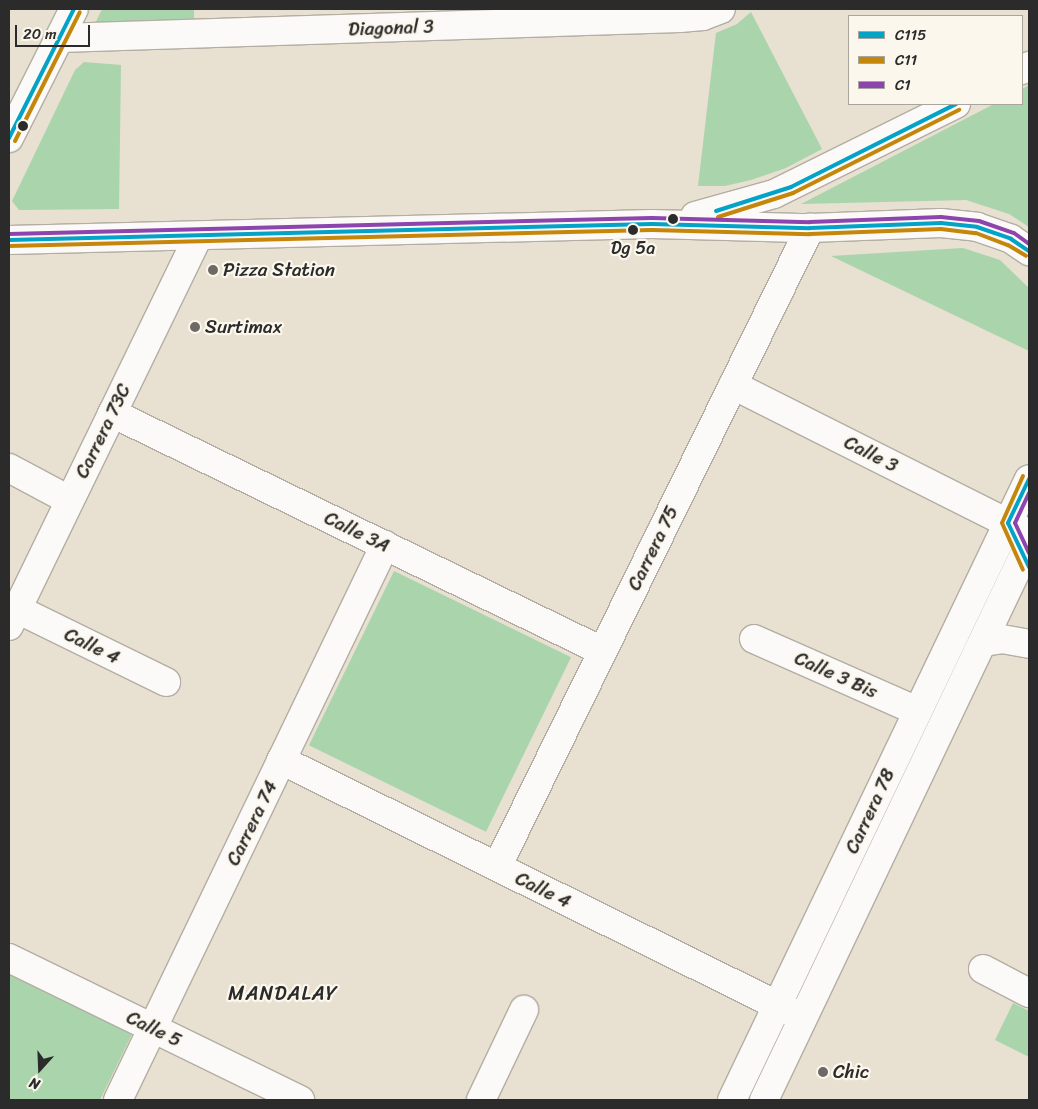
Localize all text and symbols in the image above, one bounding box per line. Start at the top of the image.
scale bar [18,15,92,47]
street label: Diagonal 3 [348,15,434,41]
legend [848,15,1023,105]
text: 20 m [23,21,57,47]
text: C115 [895,22,926,48]
text: C11 [895,47,917,73]
text: C1 [895,72,911,98]
unlabelled marker [18,121,28,131]
unlabelled marker [668,214,678,224]
marker: Dg 5a [628,225,638,235]
place label: Dg 5a [611,237,655,259]
place label: Pizza Station [223,259,335,281]
marker: Pizza Station [207,264,219,276]
place label: Surtimax [205,316,282,338]
marker: Surtimax [189,321,201,333]
street label: Carrera 73C [70,380,136,482]
street label: Calle 3 [840,431,902,477]
street label: Carrera 75 [623,502,683,594]
street label: Calle 3A [321,506,393,558]
street label: Calle 4 [61,623,123,669]
street label: Calle 3 Bis [791,647,881,703]
street label: Carrera 78 [840,765,900,857]
street label: Carrera 74 [222,777,282,869]
street label: Calle 4 [512,867,574,913]
district label: MANDALAY [227,981,339,1005]
street label: Calle 5 [123,1006,185,1052]
north arrow [15,1044,65,1094]
place label: Chic [833,1061,870,1083]
marker: Chic [817,1066,829,1078]
text: N [26,1070,44,1097]

